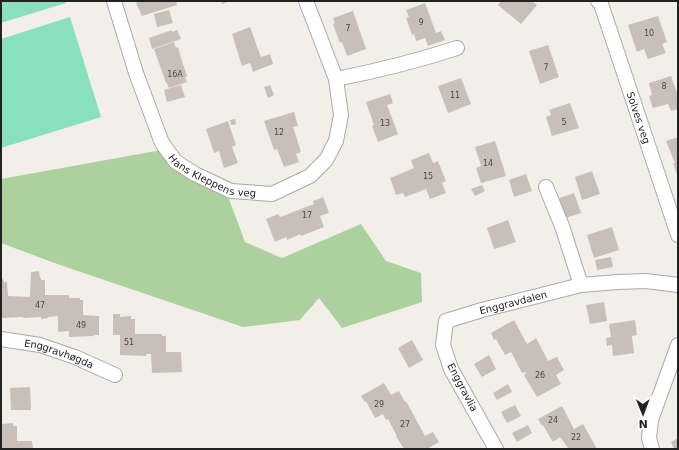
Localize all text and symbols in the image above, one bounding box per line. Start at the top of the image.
house number: 9 [418,18,424,27]
house number: 7 [345,24,351,33]
house number: 10 [644,29,654,38]
house number: 7 [543,63,549,72]
house number: 16A [167,70,183,79]
house number: 8 [661,82,667,91]
street label: Solves veg [625,90,652,145]
house number: 11 [450,91,460,100]
house number: 5 [561,118,567,127]
house number: 13 [380,119,390,128]
house number: 12 [274,128,284,137]
street label: Hans Kleppens veg [166,152,256,199]
house number: 14 [483,159,493,168]
house number: 15 [423,172,433,181]
house number: 17 [302,211,312,220]
street label: Enggravdalen [478,289,548,316]
house number: 47 [35,301,45,310]
house number: 49 [76,321,86,330]
street label: Enggravhøgda [23,338,95,371]
house number: 51 [124,338,134,347]
street label: Enggravlia [445,361,480,413]
house number: 26 [535,371,545,380]
north arrow [623,394,663,434]
house number: 29 [374,400,384,409]
house number: 24 [548,416,558,425]
text: N [638,417,648,430]
house number: 27 [400,420,410,429]
house number: 22 [571,433,581,442]

